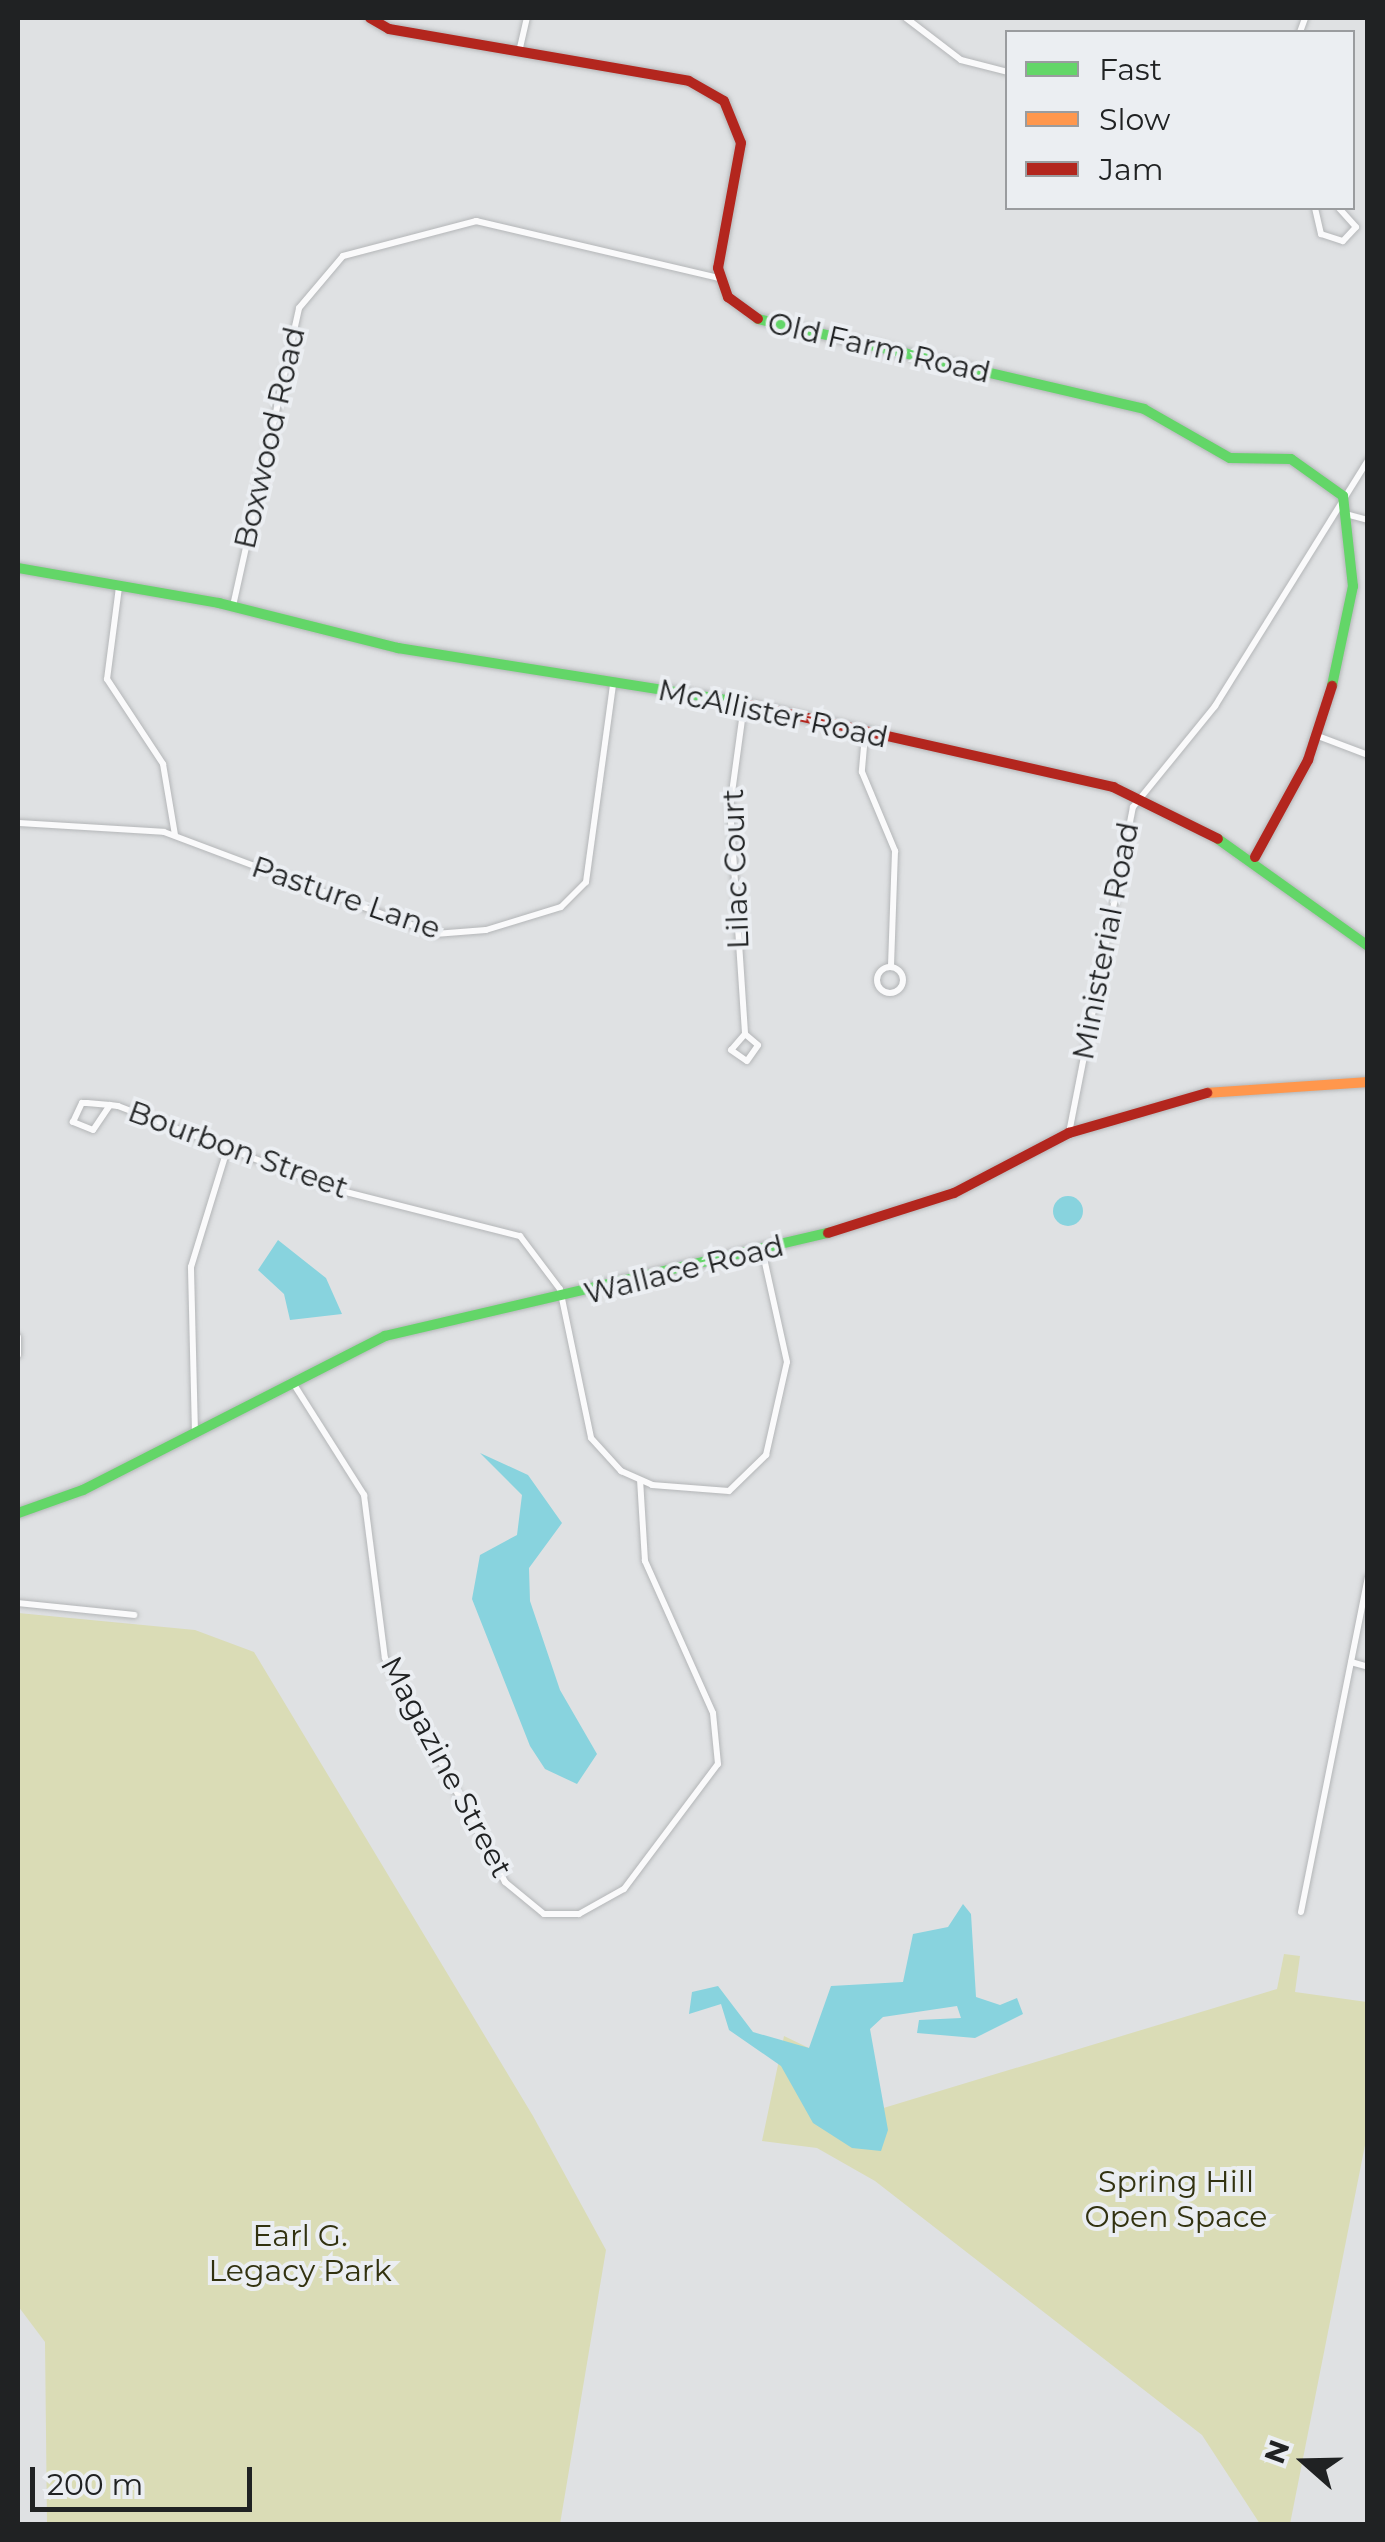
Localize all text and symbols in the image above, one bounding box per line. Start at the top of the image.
legend [1005,30,1355,210]
text: Fast [1099,51,1162,88]
text: Slow [1099,101,1170,138]
text: Jam [1099,151,1164,188]
street label: Old Farm Road [764,305,994,391]
street label: Boxwood Road [227,324,313,552]
street label: McAllister Road [655,672,891,756]
street label: Lilac Court [715,788,757,950]
street label: Ministerial Road [1065,819,1147,1063]
street label: Pasture Lane [247,849,445,947]
street label: Bourbon Street [123,1094,353,1206]
street label: Wallace Road [581,1228,787,1312]
street label: Magazine Street [373,1650,519,1884]
park label: Spring Hill Open Space [1085,2164,1267,2234]
park label: Earl G. Legacy Park [208,2218,392,2288]
north arrow [1255,2412,1355,2512]
text: N [1257,2435,1297,2468]
scale bar [35,2447,258,2509]
text: 200 m [47,2466,143,2503]

